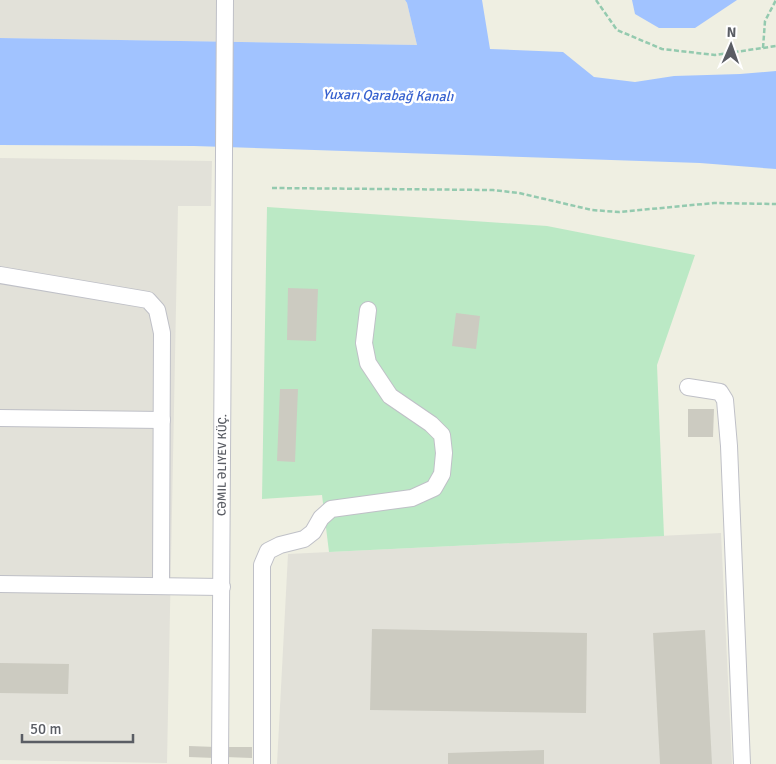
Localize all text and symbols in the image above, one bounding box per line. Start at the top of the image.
north arrow [706,20,756,70]
text: N [726,24,737,41]
water label: Yuxarı Qarabağ Kanalı [322,86,455,105]
street label: CƏMIL ƏLIYEV KÜÇ. [215,414,230,516]
scale bar [22,712,134,744]
text: 50 m [30,720,61,738]

